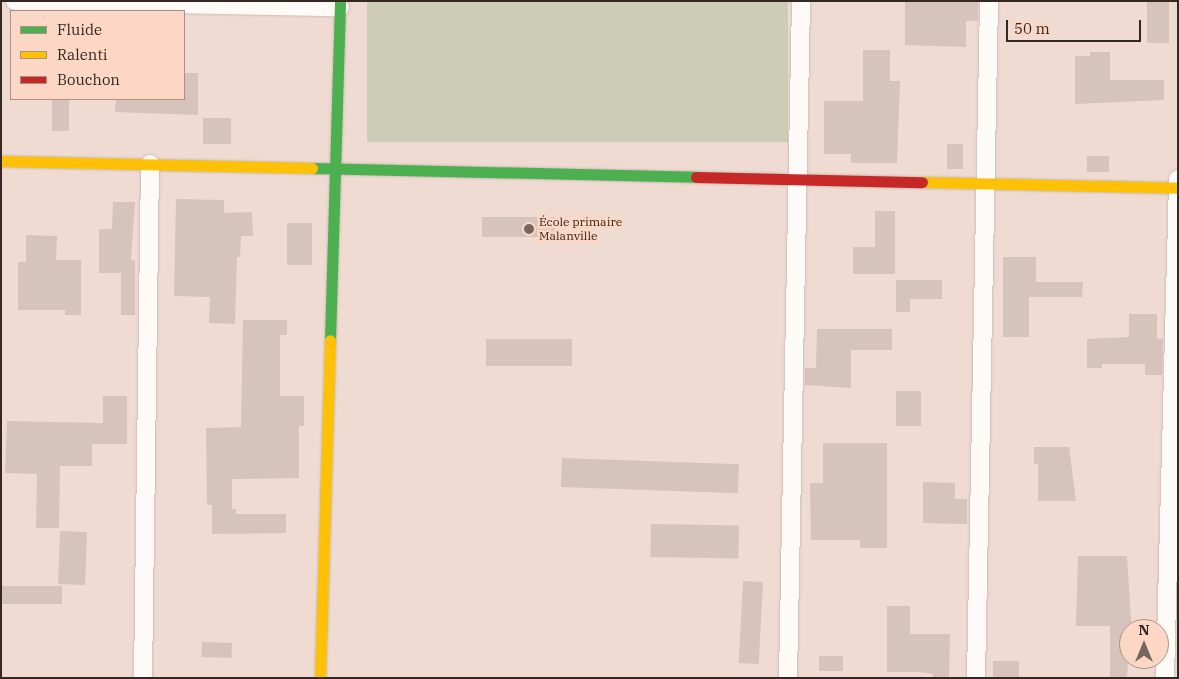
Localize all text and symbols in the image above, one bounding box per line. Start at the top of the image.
legend [10,10,185,100]
scale bar [1009,10,1144,42]
text: 50 m [1014,19,1050,38]
text: Fluide [57,20,102,39]
text: Ralenti [57,45,107,64]
text: Bouchon [57,70,120,89]
place label: École primaire Malanville [539,215,622,243]
marker: École primaire Malanville [523,223,535,235]
north arrow [1119,619,1169,669]
text: N [1138,621,1150,639]

